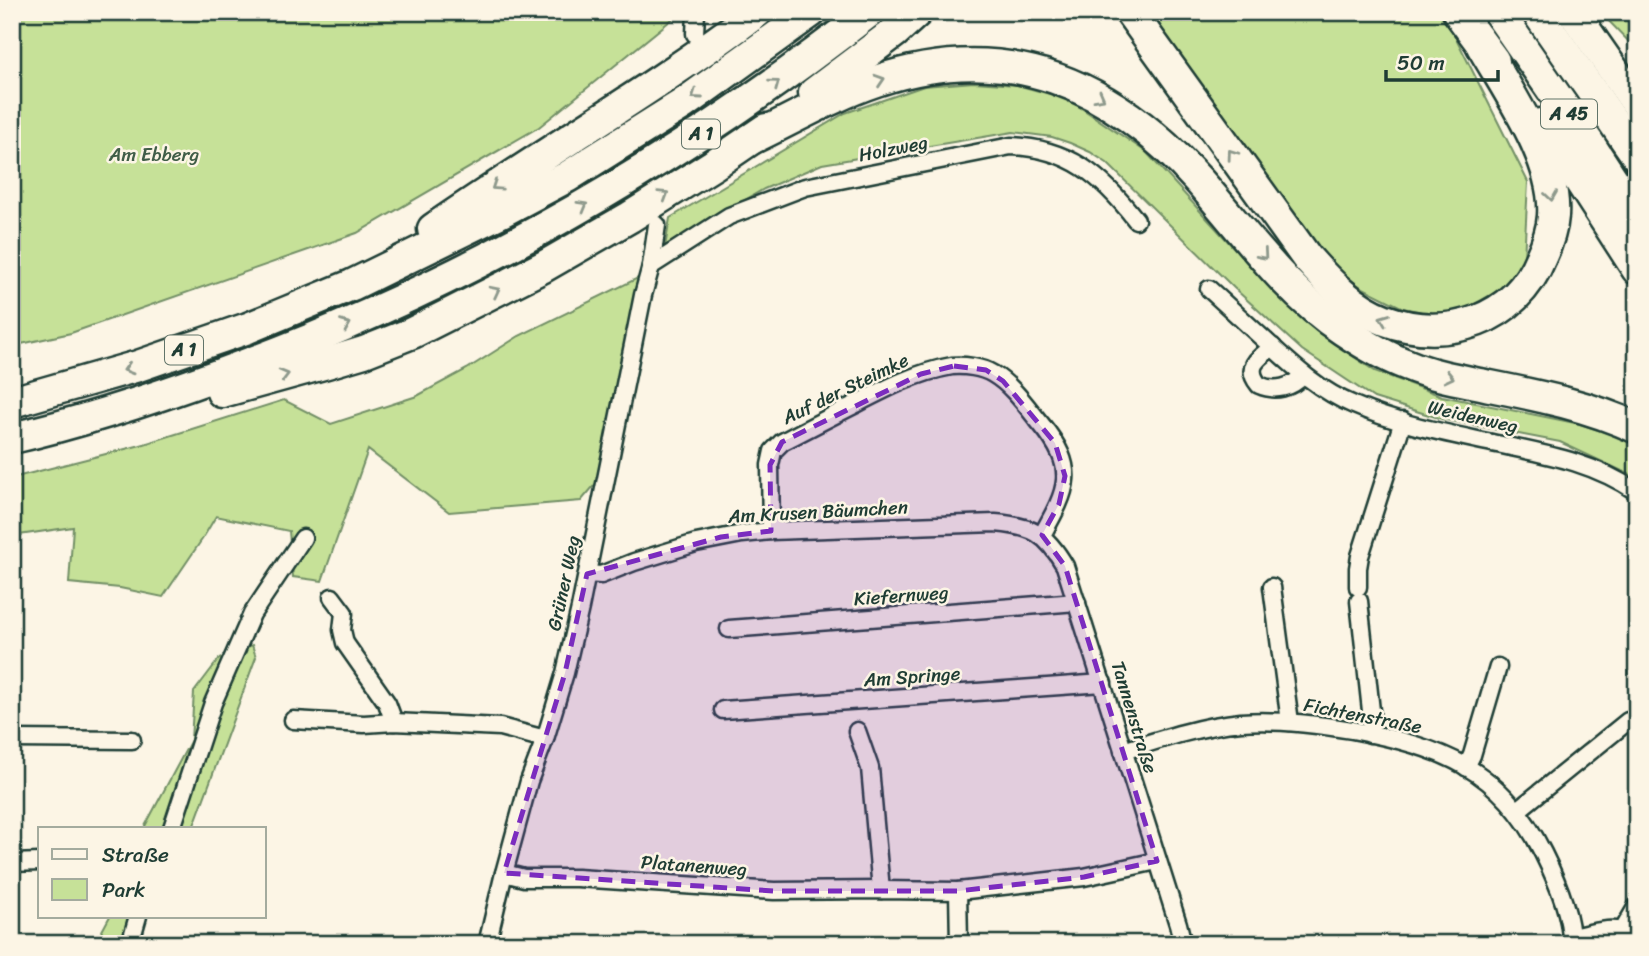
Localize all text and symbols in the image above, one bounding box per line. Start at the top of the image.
scale bar [1386,38,1498,82]
text: 50 m [1397,44,1445,82]
one-way arrow [874,74,886,89]
one-way arrow [767,80,779,92]
one-way arrow [691,87,704,99]
one-way arrow [1092,89,1105,102]
road number: A 45 [1541,100,1597,128]
road number: A 1 [682,119,720,148]
street label: Holzweg [856,126,931,171]
park label: Am Ebberg [108,138,199,171]
one-way arrow [1228,149,1240,162]
one-way arrow [491,178,504,191]
one-way arrow [1543,190,1558,202]
one-way arrow [657,191,670,204]
one-way arrow [575,202,588,215]
one-way arrow [1254,246,1267,259]
one-way arrow [488,286,500,300]
one-way arrow [1379,313,1391,327]
one-way arrow [339,319,352,333]
road number: A 1 [165,336,203,364]
street label: Auf der Steimke [775,343,914,434]
one-way arrow [122,361,134,375]
one-way arrow [278,369,290,384]
one-way arrow [1443,369,1455,383]
street label: Weidenweg [1425,390,1522,443]
street label: Am Krusen Bäumchen [726,490,909,533]
street label: Grüner Weg [537,532,590,634]
street label: Kiefernweg [853,576,950,615]
street label: Am Springe [862,657,962,696]
street label: Tannenstraße [1102,657,1167,778]
street label: Fichtenstraße [1301,688,1425,743]
legend [38,827,266,918]
text: Straße [102,836,169,874]
street label: Platanenweg [640,845,748,886]
text: Park [102,871,145,909]

